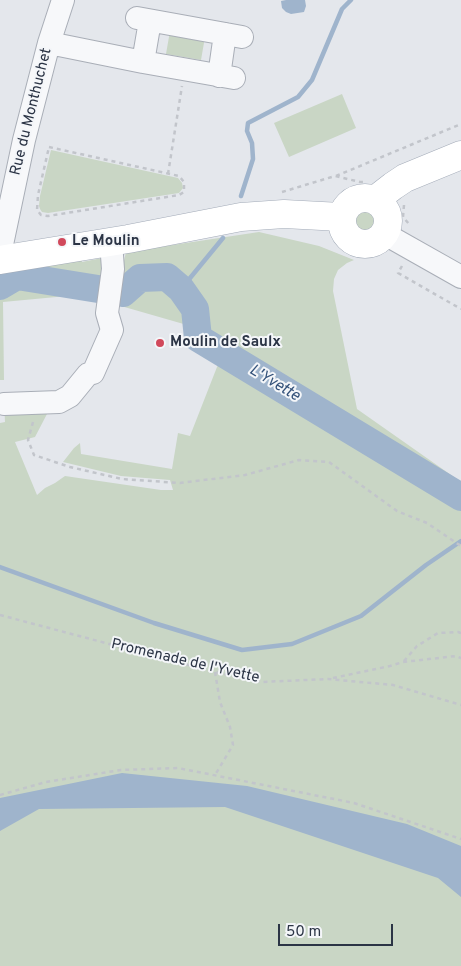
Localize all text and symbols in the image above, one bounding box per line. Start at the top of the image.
street label: Rue du Monthuchet [7,46,57,178]
place label: Le Moulin [72,233,140,251]
marker: Le Moulin [56,236,68,248]
place label: Moulin de Saulx [170,334,281,352]
marker: Moulin de Saulx [154,337,166,349]
water label: L'Yvette [245,361,303,407]
street label: Promenade de l'Yvette [109,636,261,688]
scale bar [281,914,396,946]
text: 50 m [286,923,321,942]

